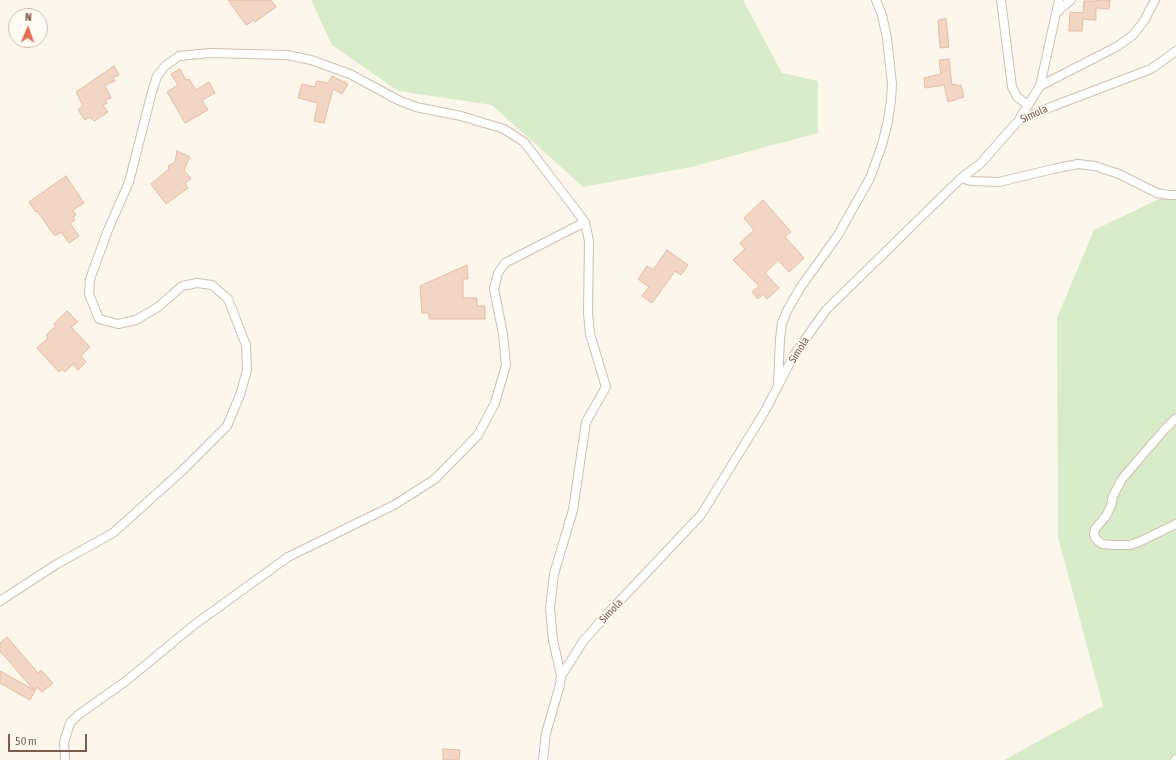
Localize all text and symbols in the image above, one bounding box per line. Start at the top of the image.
north arrow [8,8,48,48]
text: N [25,11,32,23]
street label: Simola [1018,102,1050,126]
street label: Simola [786,335,812,365]
street label: Simola [597,596,625,626]
scale bar [10,726,89,752]
text: 50 m [15,734,37,748]

